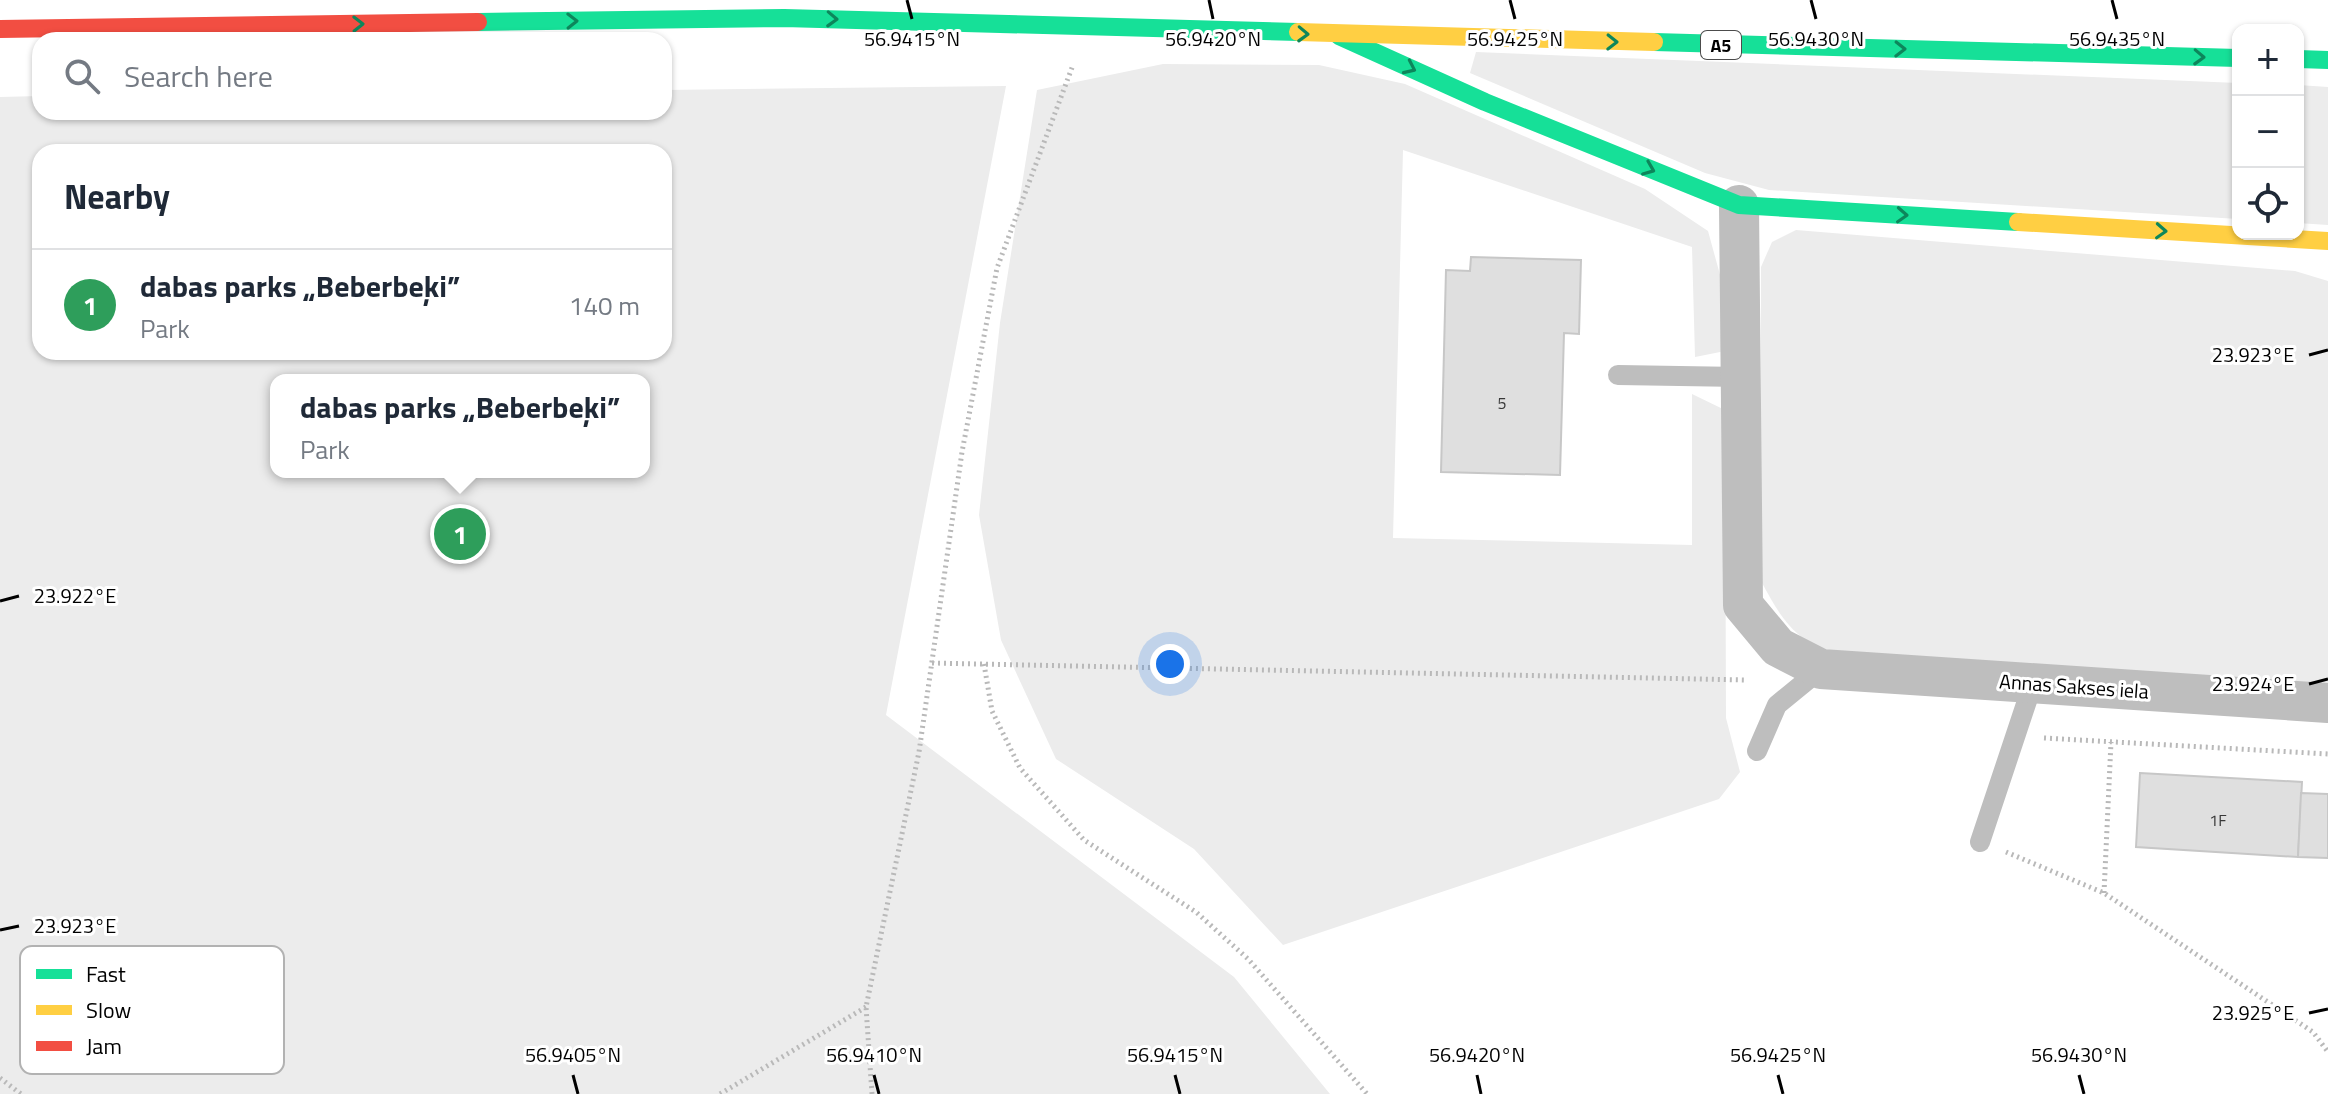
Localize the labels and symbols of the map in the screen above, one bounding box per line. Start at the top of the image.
one-way arrow [826,11,839,28]
one-way arrow [566,12,579,30]
one-way arrow [352,15,365,33]
text: 56.9415°N [864,23,960,54]
text: 56.9420°N [1165,23,1261,54]
text: 56.9425°N [1467,23,1563,54]
text: 56.9430°N [1768,23,1864,54]
text: 56.9435°N [2069,23,2165,54]
one-way arrow [1297,26,1310,43]
road number: A5 [1701,31,1741,59]
one-way arrow [1606,34,1619,51]
one-way arrow [1894,40,1907,58]
one-way arrow [2193,48,2206,65]
one-way arrow [1401,58,1416,74]
one-way arrow [1641,159,1655,175]
one-way arrow [1896,206,1909,223]
one-way arrow [2155,222,2168,239]
text: 23.923°E [2212,339,2294,370]
house number: 5 [1498,391,1507,415]
pin: 1 [434,504,486,564]
text: 23.922°E [34,580,116,611]
your location [1150,644,1190,684]
street label: Annas Sakses iela [1998,665,2150,707]
text: 23.924°E [2212,668,2294,699]
house number: 1F [2209,808,2227,832]
text: 23.923°E [34,910,116,941]
legend [20,946,284,1074]
text: Fast [86,957,126,991]
text: Slow [86,993,132,1027]
text: 23.925°E [2212,997,2294,1028]
text: Jam [86,1029,122,1063]
text: 56.9405°N [525,1039,621,1070]
text: 56.9410°N [826,1039,922,1070]
text: 56.9415°N [1127,1039,1223,1070]
text: 56.9420°N [1429,1039,1525,1070]
text: 56.9425°N [1730,1039,1826,1070]
text: 56.9430°N [2031,1039,2127,1070]

